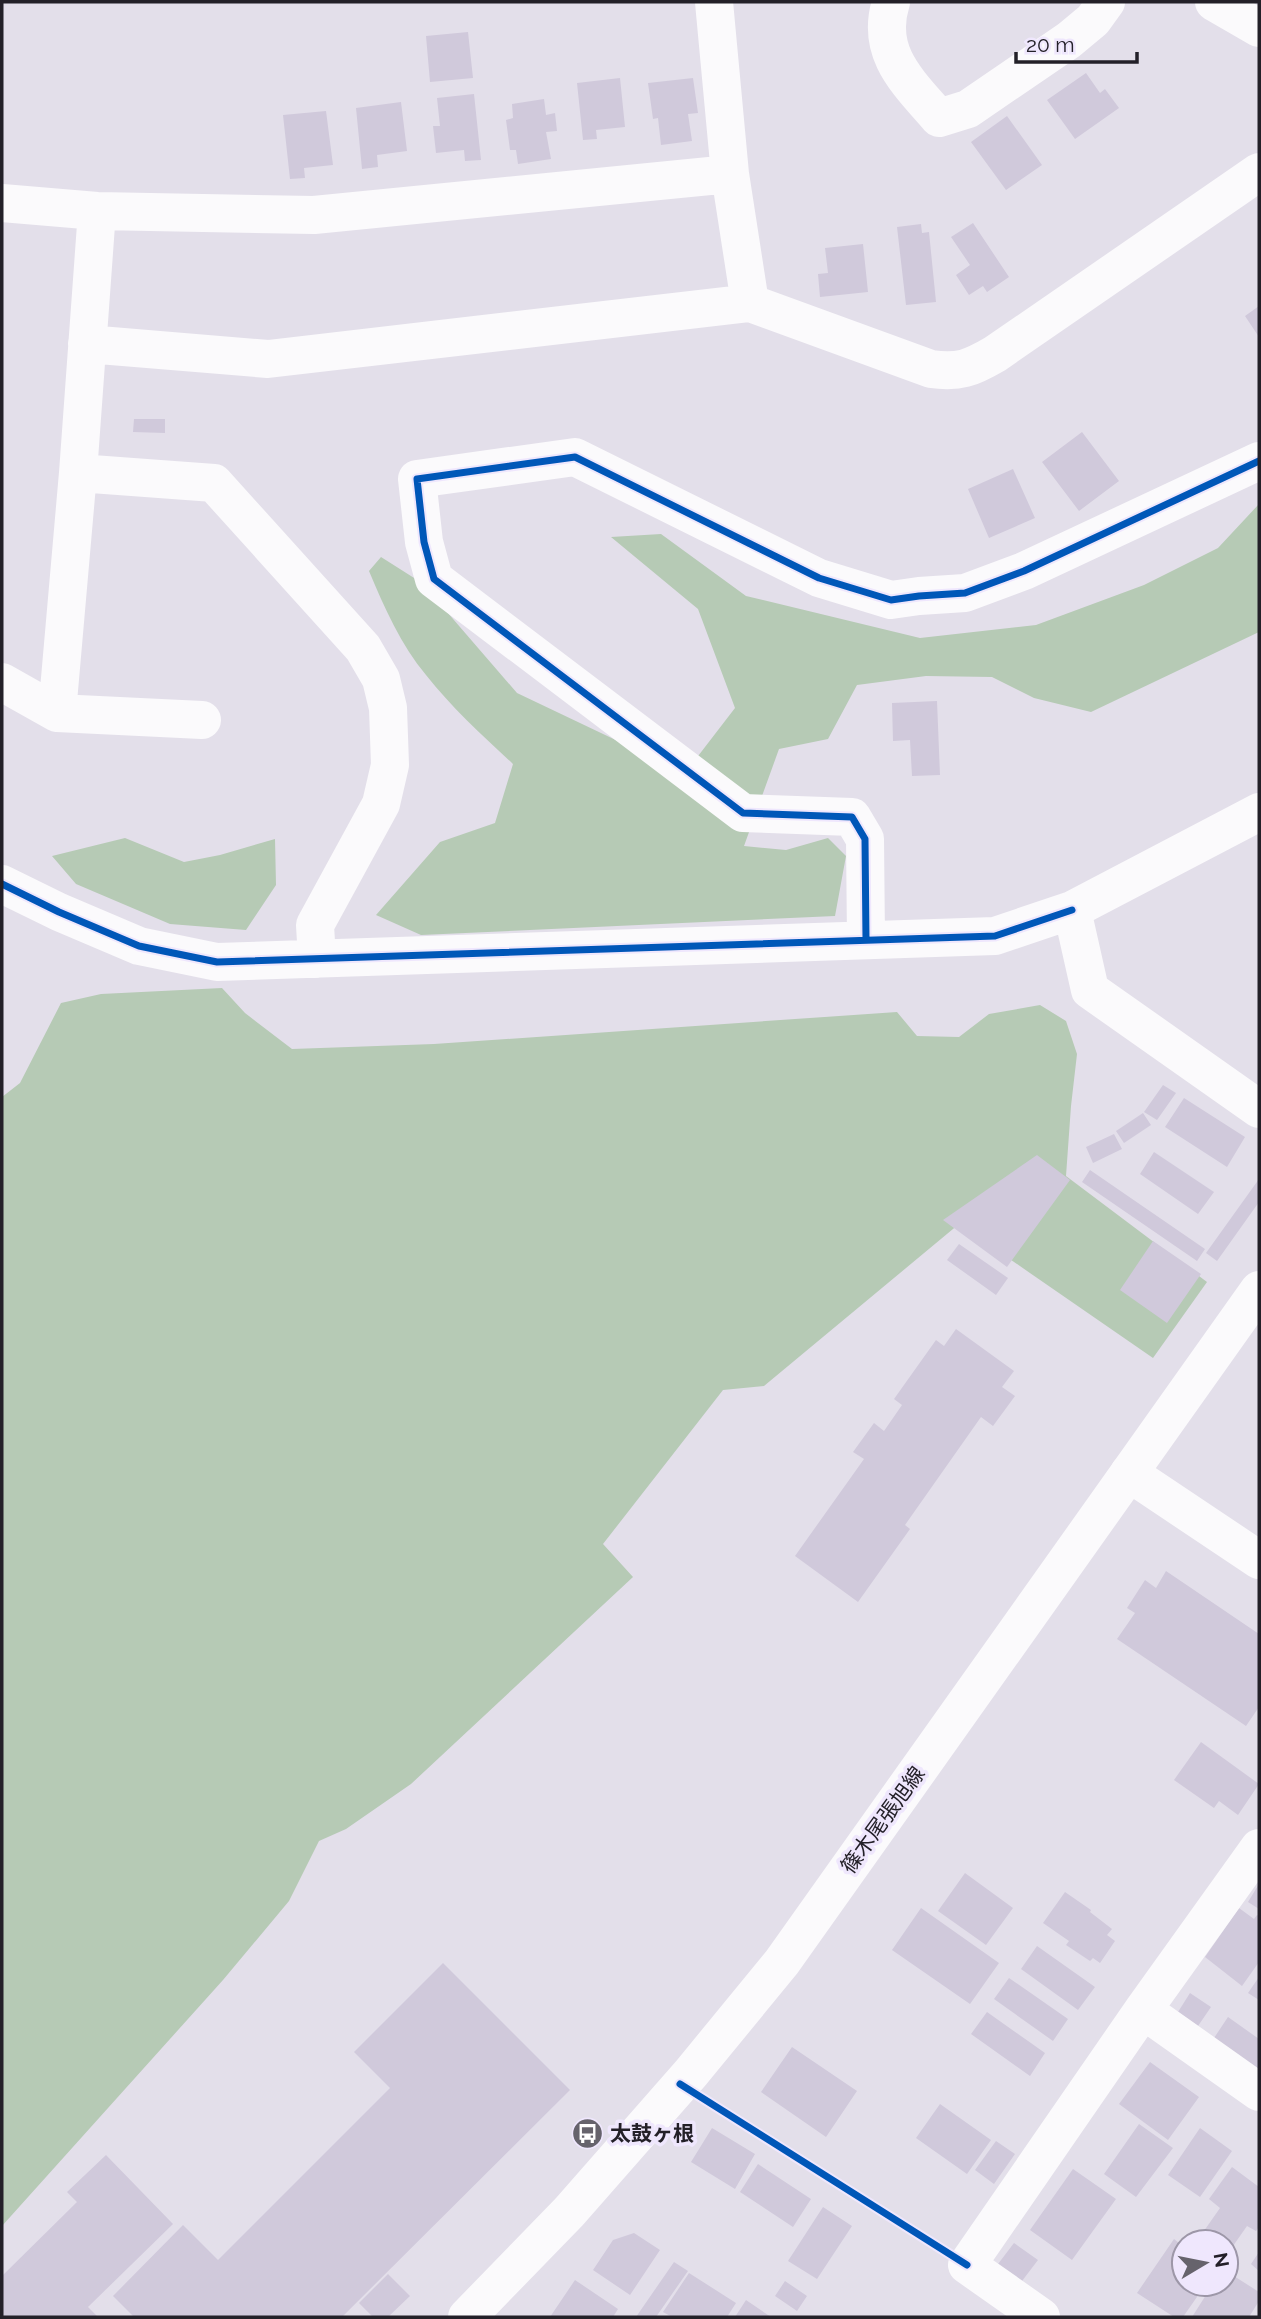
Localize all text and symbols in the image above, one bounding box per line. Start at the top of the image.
scale bar [1016,21,1137,65]
text: 20 m [1026,32,1074,57]
street label: 篠木尾張旭線 [835,1761,930,1878]
bus stop icon: 太鼓ヶ根 [570,2117,604,2151]
place label: 太鼓ヶ根 [610,2121,694,2146]
north arrow [1170,2228,1240,2298]
text: N [1210,2251,1234,2269]

